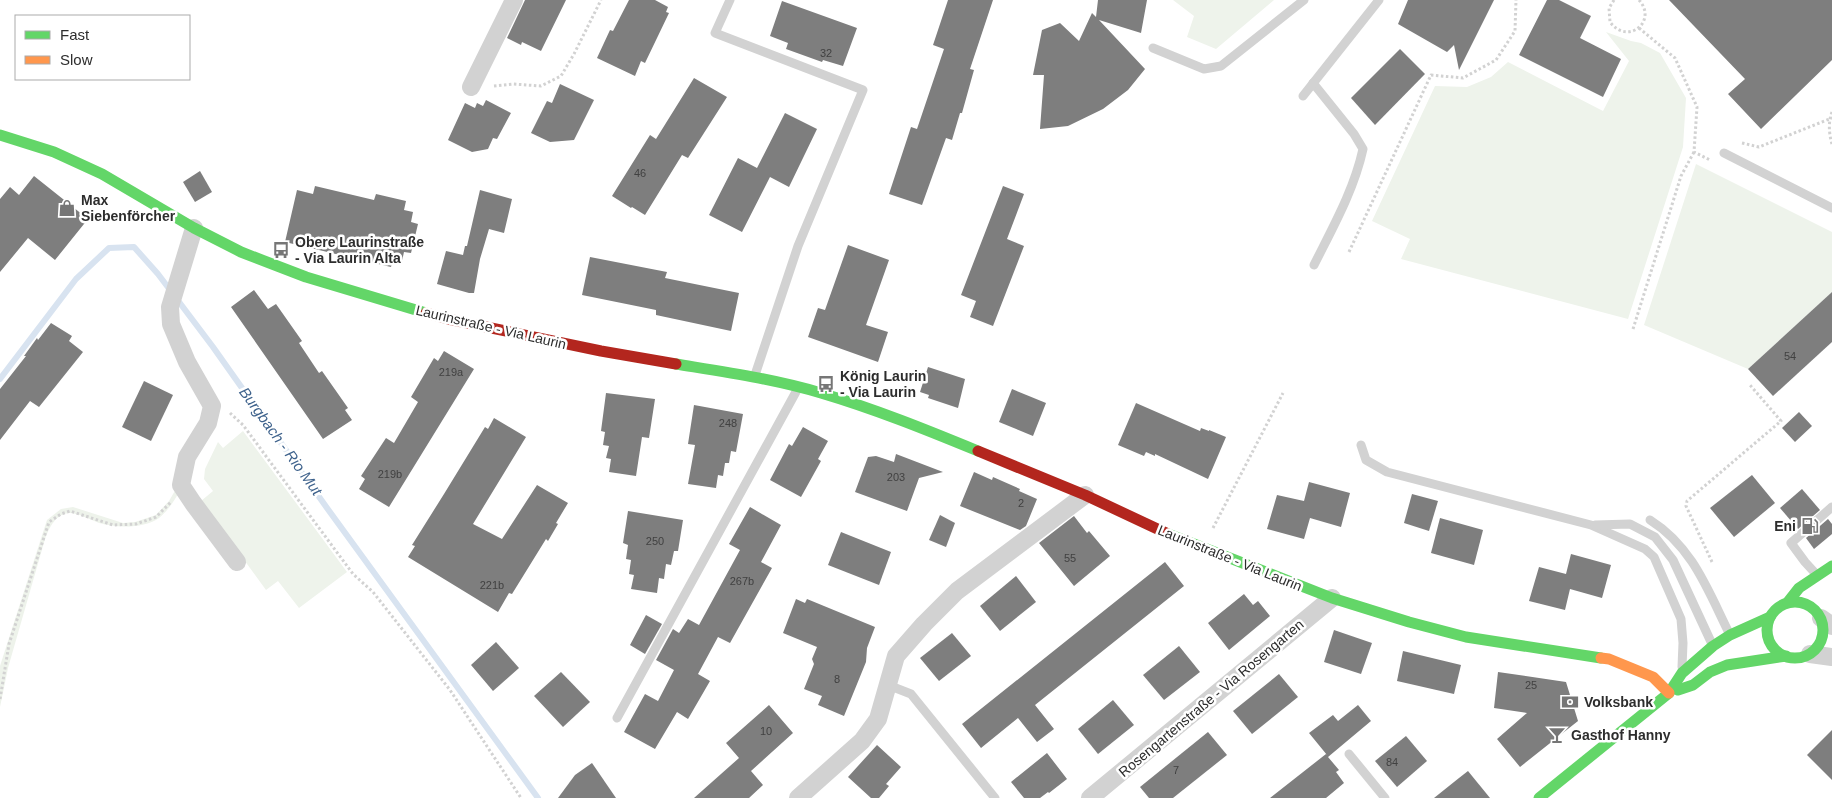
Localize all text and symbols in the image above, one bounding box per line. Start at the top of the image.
legend [15,15,190,80]
text: Fast [60,26,90,43]
house number: 32 [820,47,832,59]
text: Slow [60,51,93,68]
house number: 46 [634,167,646,179]
place label: Max Siebenförcher [81,192,176,224]
shop icon: Max Siebenförcher [57,198,77,218]
place label: Obere Laurinstraße - Via Laurin Alta [295,234,424,266]
bus stop icon: Obere Laurinstraße - Via Laurin Alta [271,240,291,260]
street label: Laurinstraße - Via Laurin [414,302,568,352]
house number: 54 [1784,350,1796,362]
house number: 219a [439,366,464,378]
place label: König Laurin - Via Laurin [840,368,926,400]
bus stop icon: König Laurin - Via Laurin [816,374,836,394]
water label: Burgbach - Rio Mut [236,384,326,499]
house number: 248 [719,417,737,429]
house number: 219b [378,468,402,480]
house number: 203 [887,471,905,483]
house number: 2 [1018,497,1024,509]
fuel station icon: Eni [1800,516,1820,536]
place label: Eni [1774,518,1796,534]
street label: Laurinstraße - Via Laurin [1156,522,1304,594]
house number: 250 [646,535,664,547]
house number: 55 [1064,552,1076,564]
house number: 267b [730,575,754,587]
house number: 221b [480,579,504,591]
street label: Rosengartenstraße - Via Rosengarten [1115,616,1307,780]
house number: 8 [834,673,840,685]
house number: 25 [1525,679,1537,691]
bank icon: Volksbank [1560,692,1580,712]
place label: Volksbank [1584,694,1653,710]
house number: 10 [760,725,772,737]
bar icon: Gasthof Hanny [1547,725,1567,745]
place label: Gasthof Hanny [1571,727,1671,743]
house number: 84 [1386,756,1398,768]
house number: 7 [1173,764,1179,776]

